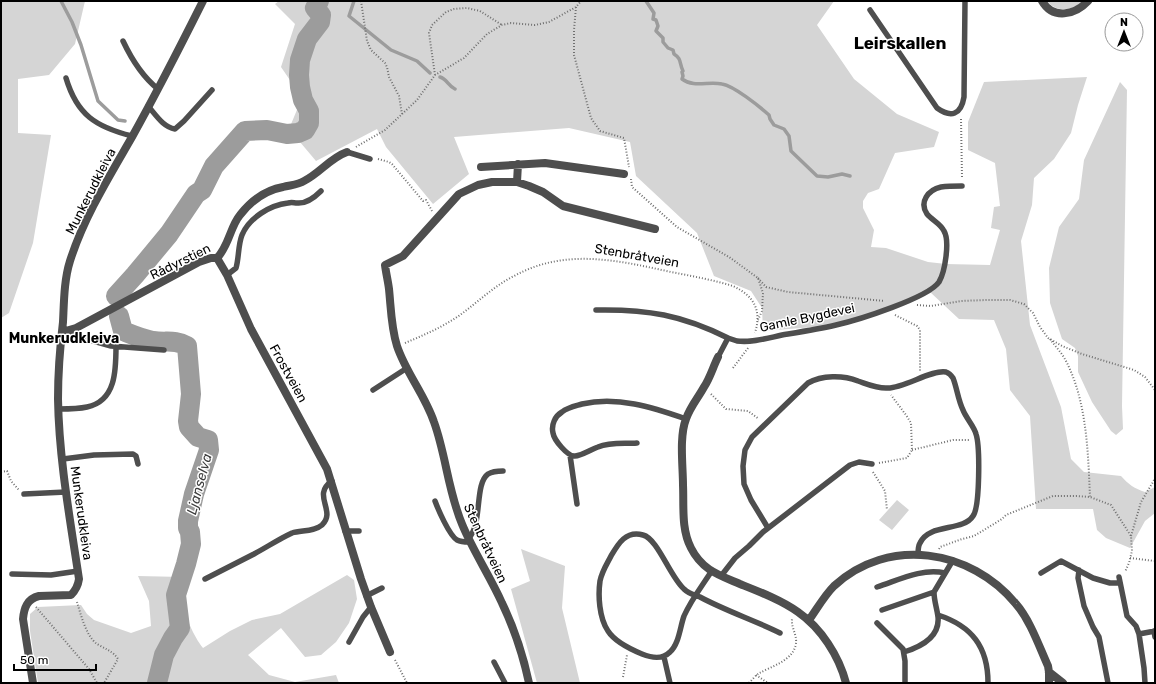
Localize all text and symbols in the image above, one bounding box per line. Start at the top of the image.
north arrow [1104,12,1144,52]
text: N [1120,16,1128,29]
district label: Leirskallen [854,33,946,53]
street label: Munkerudkleiva [62,146,119,237]
street label: Rådyrstien [147,240,213,283]
street label: Stenbråtveien [593,241,680,270]
street label: Gamle Bygdevei [758,300,856,336]
district label: Munkerudkleiva [9,330,119,347]
street label: Frostveien [267,342,311,405]
water label: Ljanselva [183,452,216,516]
street label: Munkerudkleiva [67,465,96,561]
street label: Stenbråtveien [461,501,510,585]
scale bar [14,646,96,672]
text: 50 m [20,653,48,667]

